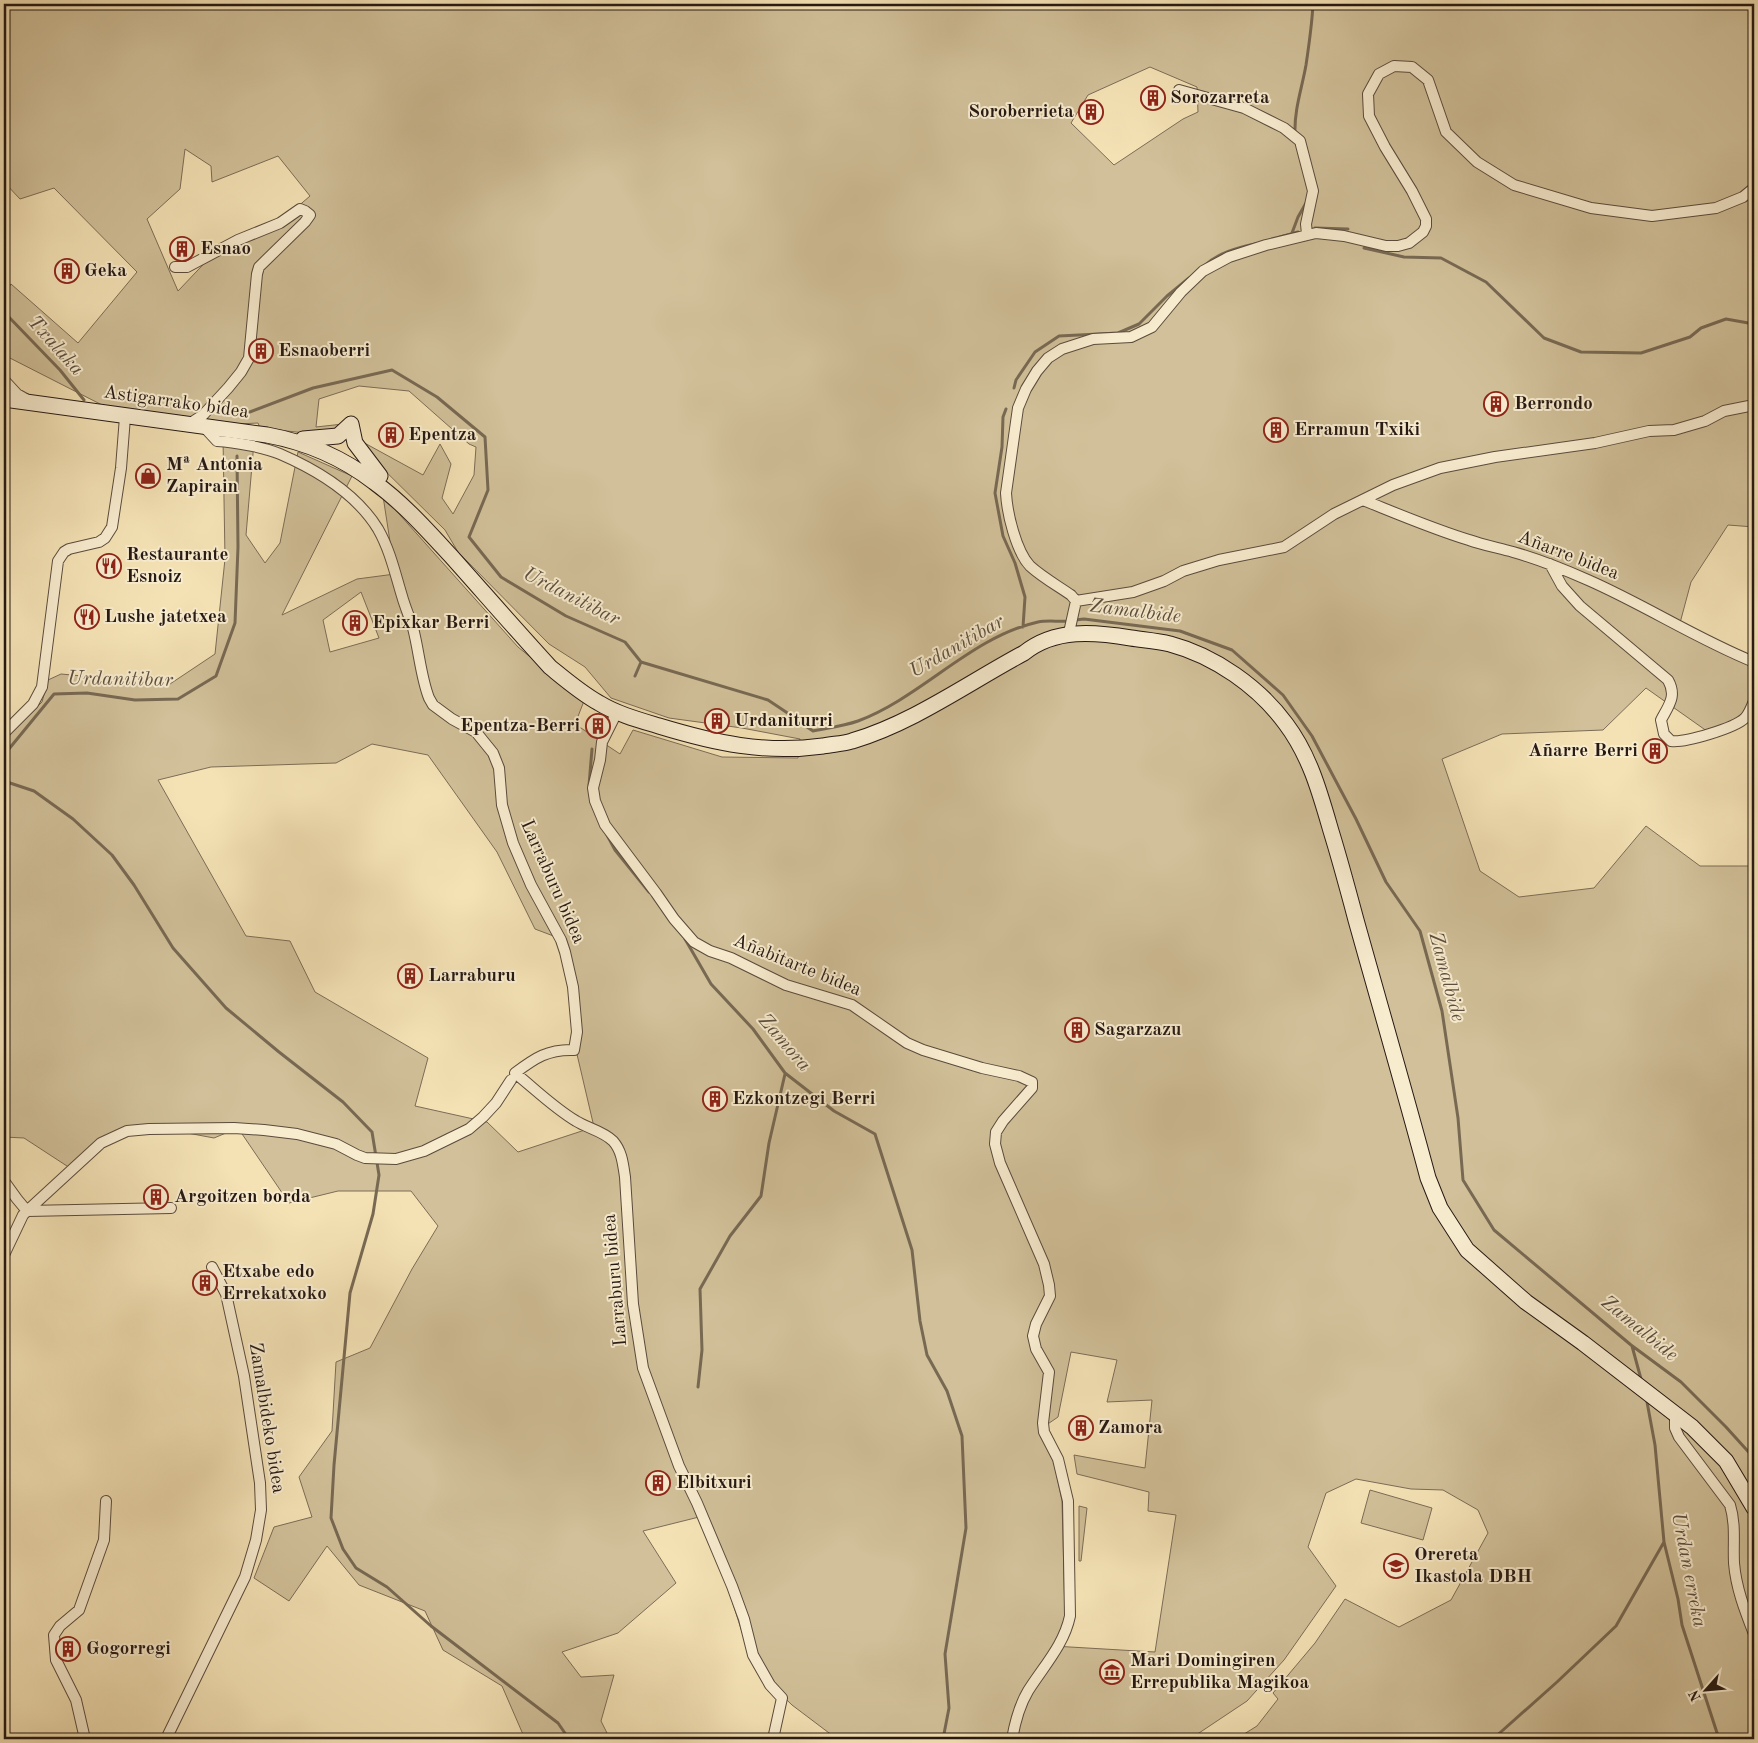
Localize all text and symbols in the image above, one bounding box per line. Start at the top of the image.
building icon: Sorozarreta [1140,85,1166,111]
place label: Sorozarreta [1170,89,1270,108]
building icon: Soroberrieta [1078,99,1104,125]
place label: Soroberrieta [968,103,1074,122]
building icon: Esnao [169,236,195,262]
place label: Esnao [200,240,251,259]
building icon: Geka [54,258,80,284]
place label: Geka [84,262,127,281]
water label: Txalaka [23,312,87,380]
building icon: Esnaoberri [248,338,274,364]
place label: Esnaoberri [278,342,371,361]
street label: Astigarrako bidea [102,383,251,423]
building icon: Berrondo [1483,391,1509,417]
place label: Berrondo [1514,395,1593,414]
building icon: Erramun Txiki [1263,417,1289,443]
place label: Erramun Txiki [1294,421,1421,440]
building icon: Epentza [378,422,404,448]
place label: Epentza [408,426,477,445]
place label: Mª Antonia Zapirain [166,456,263,497]
shop icon: Mª Antonia Zapirain [135,463,161,489]
street label: Añarre bidea [1515,528,1622,584]
place label: Restaurante Esnoiz [126,546,228,587]
restaurant icon: Restaurante Esnoiz [96,553,122,579]
water label: Urdanitibar [519,564,623,630]
water label: Zamalbide [1088,596,1182,628]
restaurant icon: Lushe jatetxea [74,604,100,630]
place label: Lushe jatetxea [104,608,227,627]
building icon: Epixkar Berri [342,610,368,636]
water label: Urdanitibar [906,612,1008,682]
place label: Epixkar Berri [372,614,490,633]
water label: Urdanitibar [67,669,173,691]
building icon: Urdaniturri [704,708,730,734]
place label: Urdaniturri [734,712,833,731]
building icon: Epentza-Berri [585,713,611,739]
place label: Epentza-Berri [460,717,580,736]
building icon: Añarre Berri [1642,738,1668,764]
place label: Añarre Berri [1528,742,1638,761]
street label: Larraburu bidea [516,817,588,947]
water label: Zamalbide [1424,930,1468,1024]
street label: Añabitarte bidea [730,932,864,1001]
building icon: Larraburu [397,963,423,989]
place label: Larraburu [428,967,516,986]
water label: Zamora [754,1010,814,1076]
building icon: Sagarzazu [1064,1017,1090,1043]
place label: Sagarzazu [1094,1021,1181,1040]
building icon: Ezkontzegi Berri [702,1086,728,1112]
place label: Ezkontzegi Berri [732,1090,876,1109]
building icon: Argoitzen borda [143,1184,169,1210]
place label: Argoitzen borda [174,1188,311,1207]
street label: Larraburu bidea [601,1212,631,1347]
place label: Etxabe edo Errekatxoko [222,1263,327,1304]
building icon: Etxabe edo Errekatxoko [192,1270,218,1296]
water label: Zamalbide [1597,1292,1681,1366]
street label: Zamalbideko bidea [245,1341,287,1495]
building icon: Zamora [1068,1415,1094,1441]
place label: Zamora [1098,1419,1163,1438]
building icon: Elbitxuri [645,1470,671,1496]
place label: Elbitxuri [676,1474,752,1493]
water label: Urdan erreka [1667,1511,1709,1629]
place label: Orereta Ikastola DBH [1414,1546,1532,1587]
school or university icon: Orereta Ikastola DBH [1383,1553,1409,1579]
building icon: Gogorregi [55,1636,81,1662]
place label: Gogorregi [86,1640,171,1659]
place label: Mari Domingiren Errepublika Magikoa [1130,1652,1309,1693]
museum icon: Mari Domingiren Errepublika Magikoa [1099,1659,1125,1685]
north arrow [1680,1666,1730,1716]
text: N [1687,1687,1704,1703]

